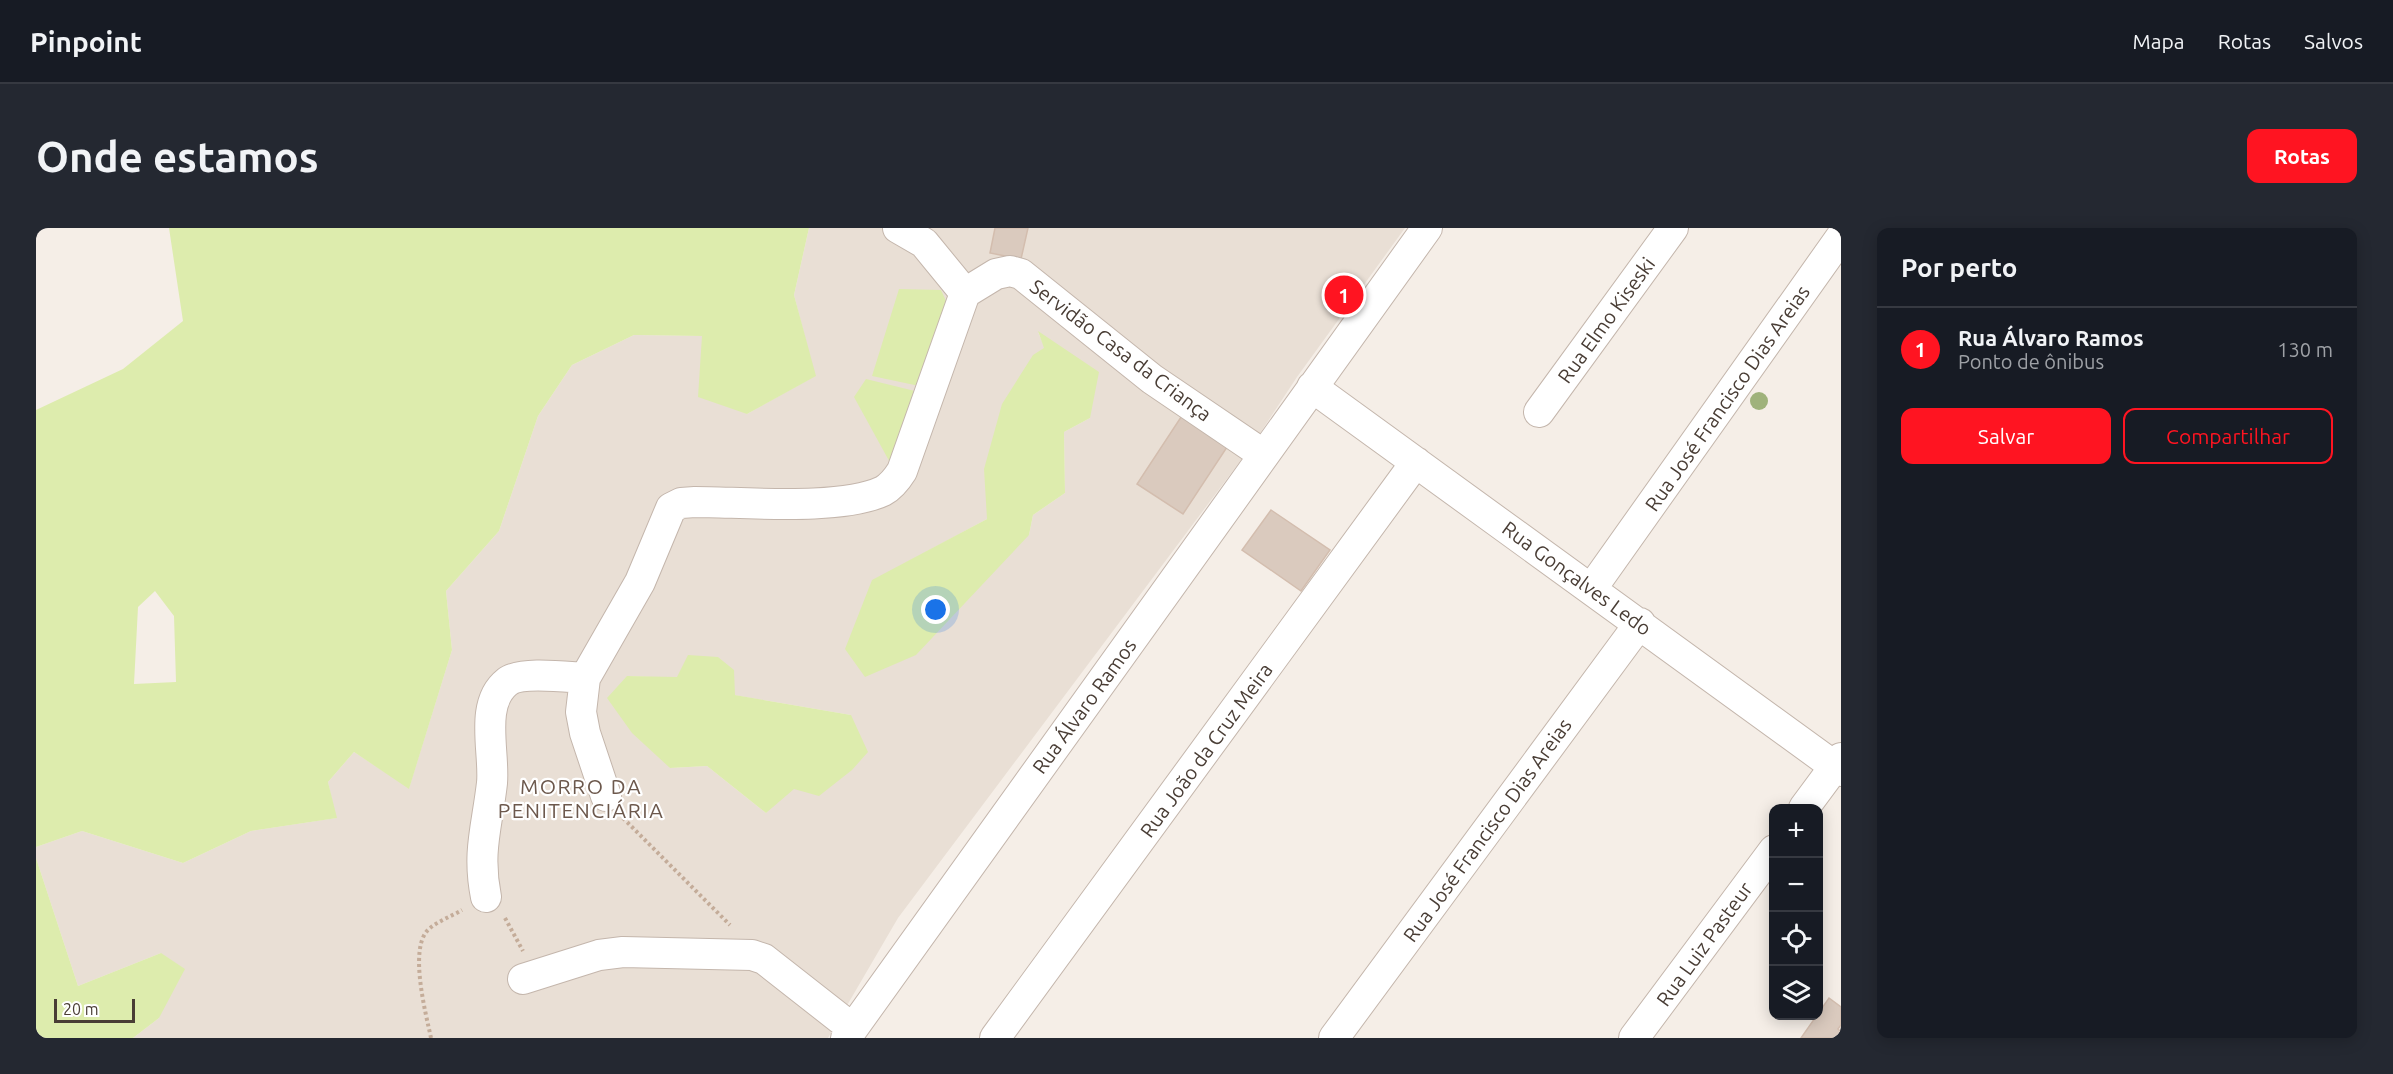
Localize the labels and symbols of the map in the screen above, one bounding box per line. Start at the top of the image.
street label: Rua Elmo Kiseski [1553,253,1659,387]
pin: 1 [1324,272,1364,318]
street label: Servidão Casa da Criança [1026,274,1216,426]
street label: Rua José Francisco Dias Areias [1640,281,1814,515]
street label: Rua Gonçalves Ledo [1498,516,1656,640]
your location [921,595,950,624]
street label: Rua Álvaro Ramos [1027,634,1141,778]
street label: Rua João da Cruz Meira [1135,658,1277,842]
street label: Rua José Francisco Dias Areias [1398,714,1576,946]
district label: MORRO DA PENITENCIÁRIA [498,774,664,822]
street label: Rua Luiz Pasteur [1651,877,1757,1010]
scale bar [54,996,135,1024]

